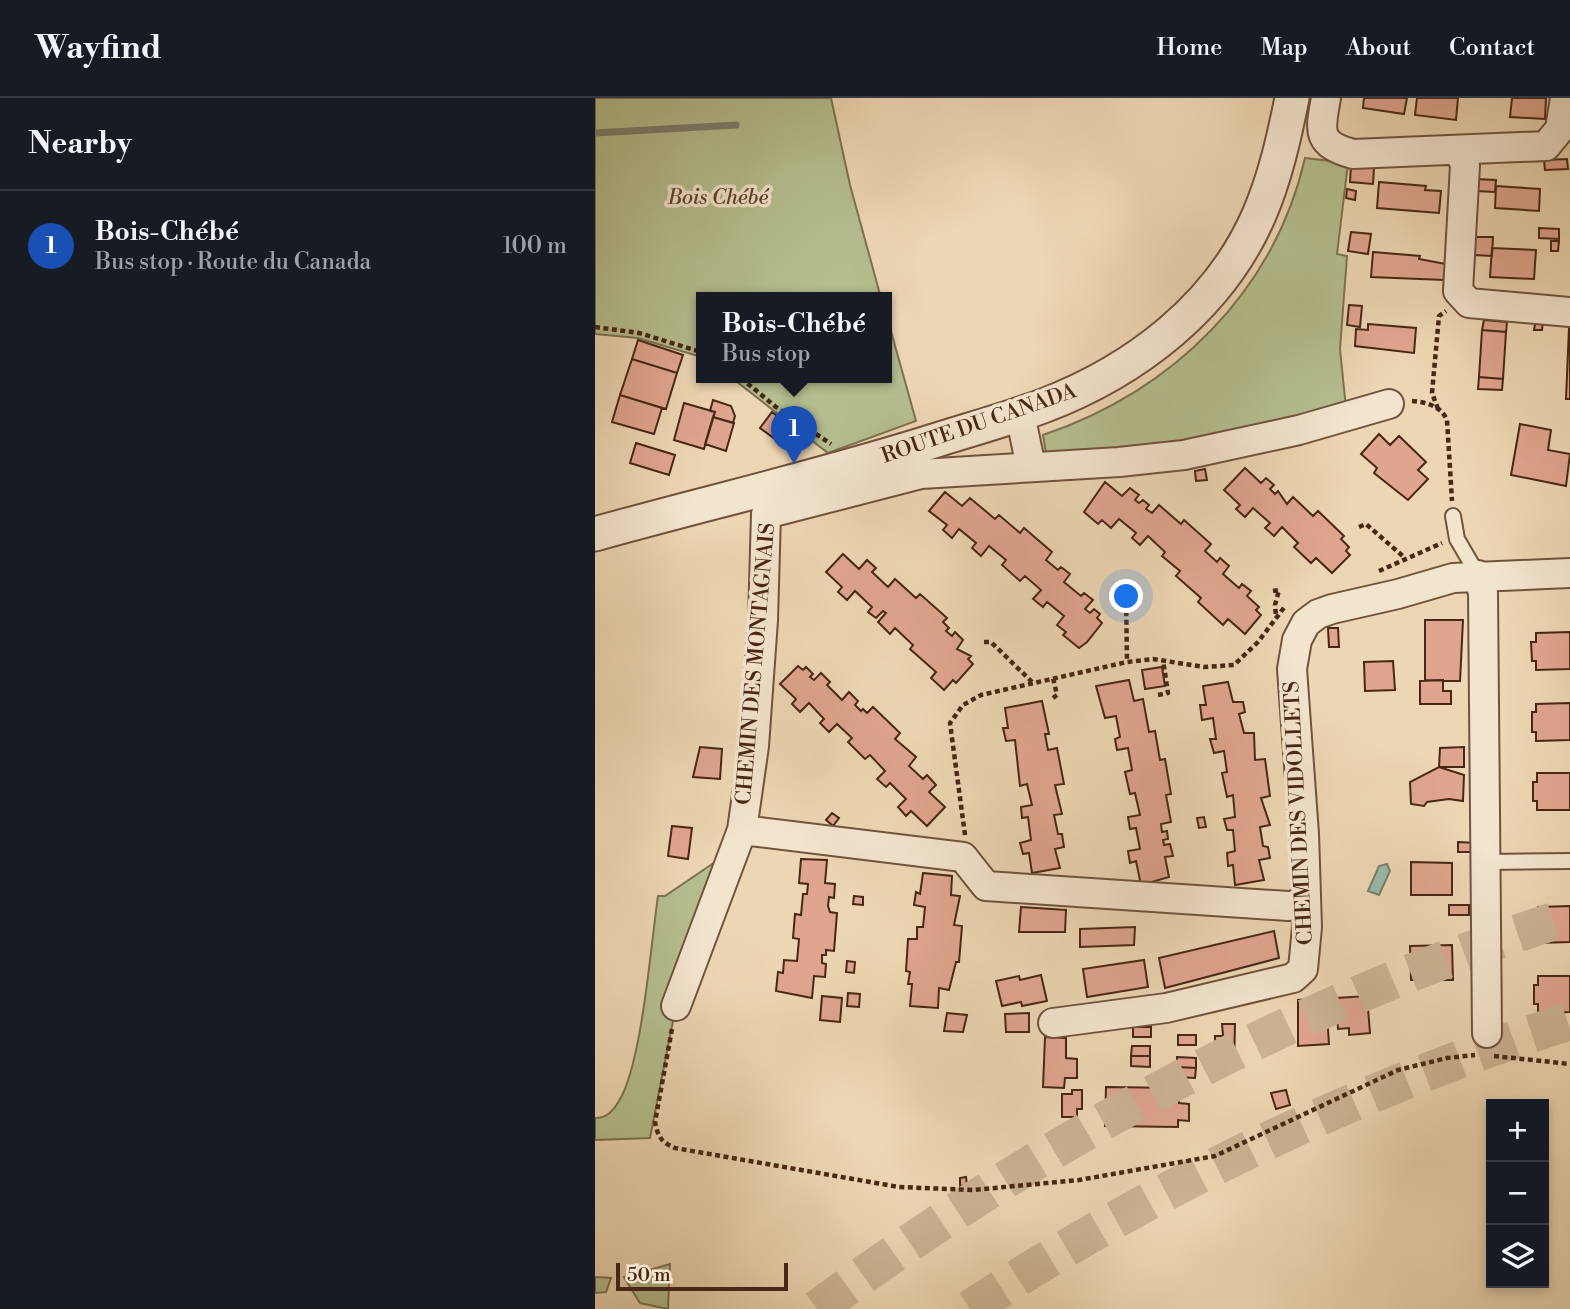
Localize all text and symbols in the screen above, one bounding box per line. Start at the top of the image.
text: Wayfind [35,28,162,69]
text: Home [1157,33,1222,63]
text: Map [1260,33,1308,63]
text: About [1346,33,1411,63]
text: Contact [1449,33,1535,63]
text: Nearby [28,125,132,163]
park label: Bois Chébé [667,185,769,211]
text: Bois-Chébé [95,216,239,248]
text: 1 [45,232,57,260]
text: 100 m [502,232,567,260]
text: Bus stop · Route du Canada [95,248,371,276]
popup [696,292,892,383]
text: Bois-Chébé [722,308,866,340]
text: Bus stop [722,340,810,368]
street label: ROUTE DU CANADA [878,378,1080,470]
pin: 1 [771,406,817,464]
street label: CHEMIN DES MONTAGNAIS [731,522,781,806]
your location [1109,579,1143,613]
street label: CHEMIN DES VIDOLLETS [1279,680,1319,946]
map controls [1486,1099,1549,1288]
button: + [1486,1099,1549,1162]
button: − [1486,1162,1549,1225]
button: layers [1486,1225,1549,1288]
scale bar [616,1260,787,1292]
text: 50 m [627,1263,671,1287]

